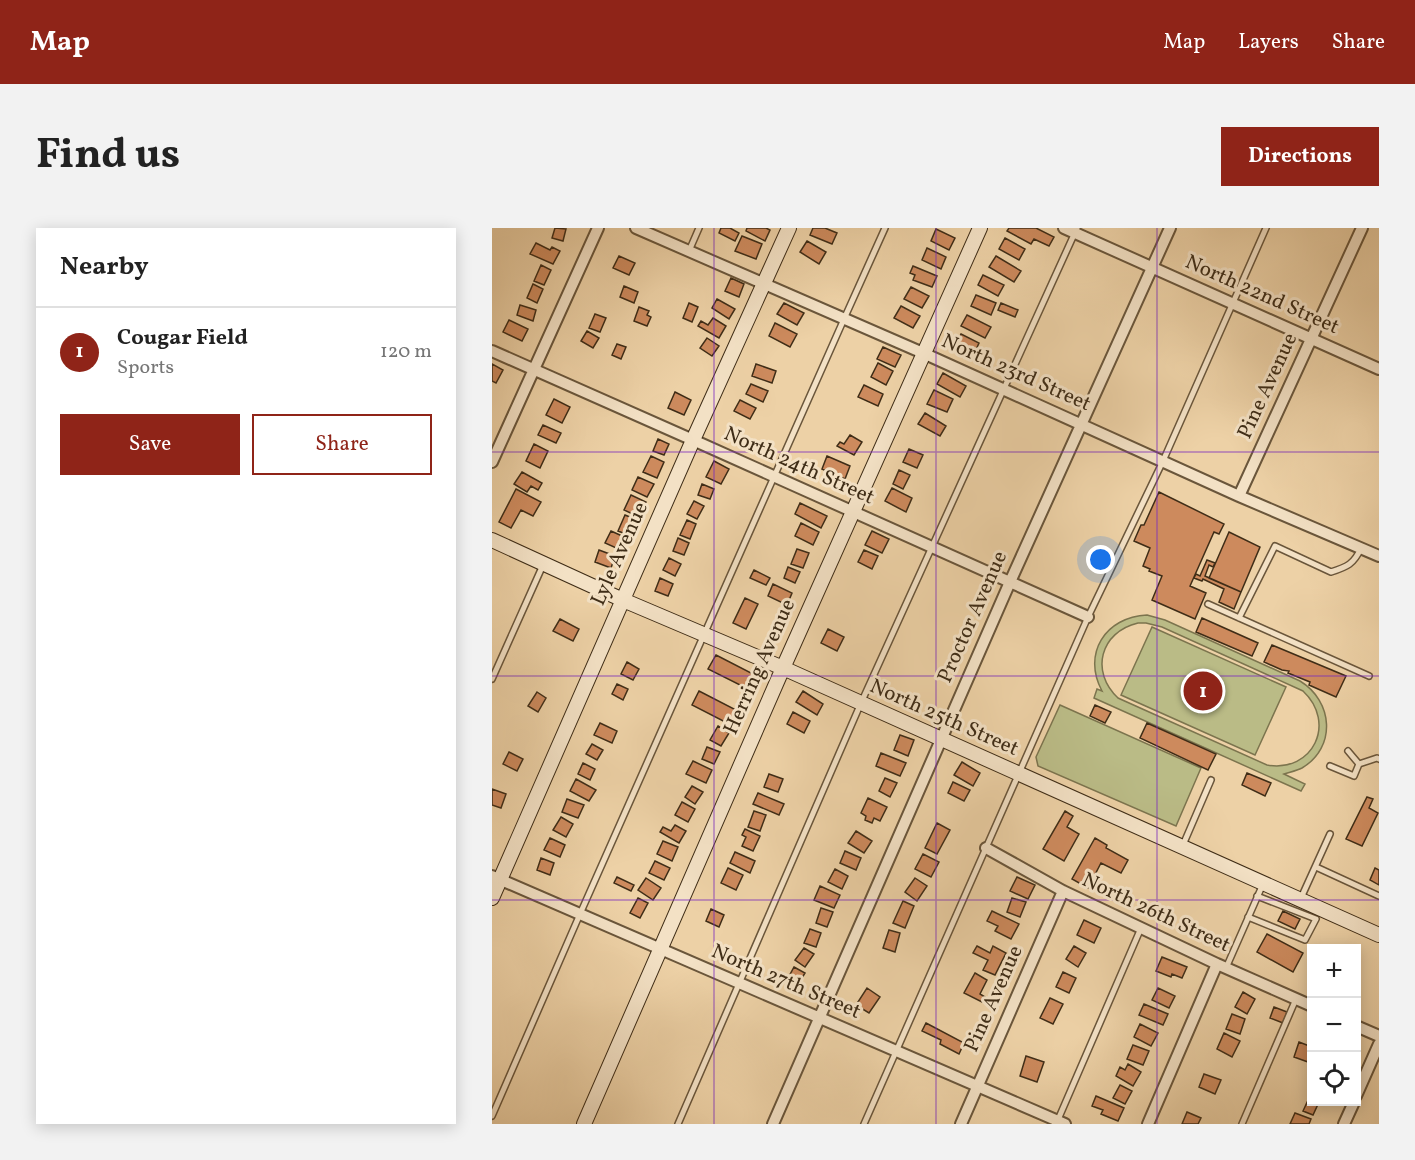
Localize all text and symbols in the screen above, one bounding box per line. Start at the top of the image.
text: Map [30,23,90,62]
text: Map [1163,28,1205,57]
text: Layers [1238,28,1299,57]
text: Share [1332,28,1385,57]
text: Find us [36,127,180,186]
button: Directions [1221,127,1379,186]
street label: North 22nd Street [1180,248,1344,342]
text: Nearby [60,249,149,285]
text: Cougar Field [117,323,248,354]
street label: North 23rd Street [937,327,1095,419]
street label: Pine Avenue [1231,328,1305,444]
text: 1 [75,338,84,366]
text: 120 m [380,338,432,366]
text: Sports [117,354,174,382]
button: Save [60,414,240,475]
button: Share [252,414,432,475]
street label: North 24th Street [719,420,879,512]
street label: Lyle Avenue [584,497,656,610]
your location [1086,545,1115,574]
street label: Proctor Avenue [931,546,1015,688]
street label: Herring Avenue [717,594,803,740]
pin: 1 [1184,668,1222,714]
street label: North 25th Street [865,672,1023,764]
street label: North 26th Street [1077,866,1235,960]
street label: North 27th Street [707,937,865,1027]
street label: Pine Avenue [958,941,1030,1057]
map controls [1307,944,1361,1106]
button: + [1307,944,1361,998]
button: − [1307,998,1361,1052]
button: locate [1307,1052,1361,1106]

